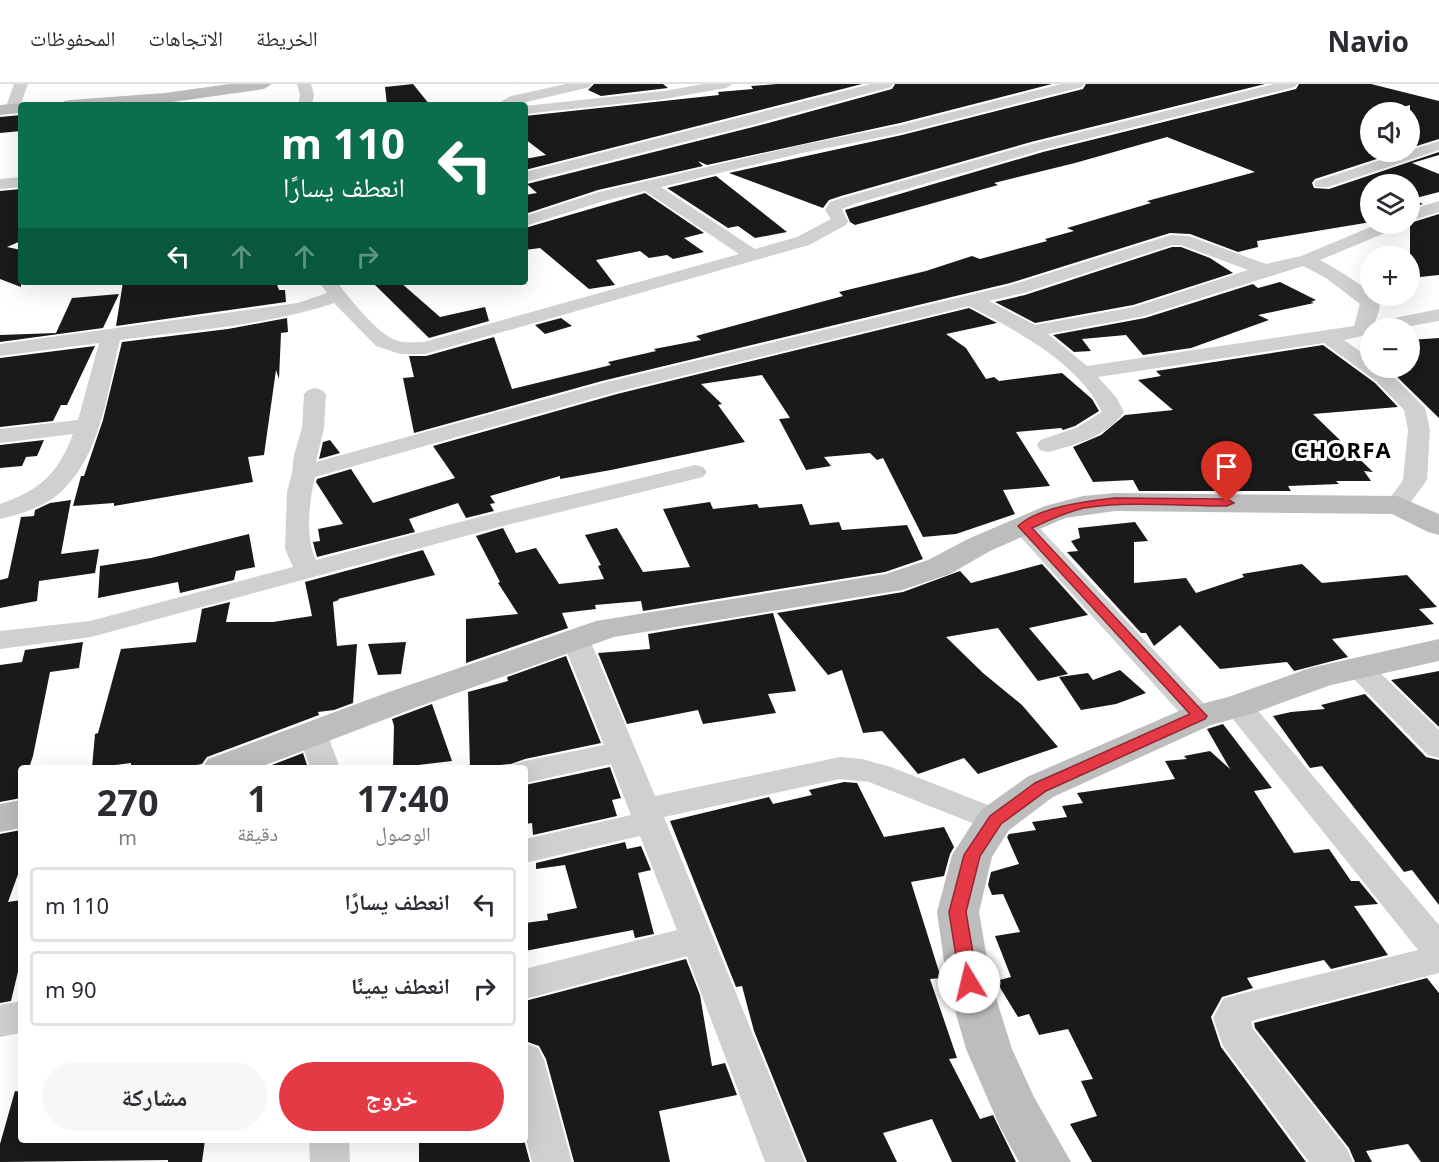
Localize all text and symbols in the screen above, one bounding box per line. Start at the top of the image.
text: Navio [1328,22,1409,60]
text: المحفوظات [30,24,115,52]
text: الاتجاهات [148,24,223,52]
text: الخريطة [256,24,318,52]
map controls [1360,102,1420,378]
button: sound [1360,102,1420,162]
text: 110 m [281,114,405,171]
icon: left [426,126,504,204]
text: انعطف يسارًا [283,168,405,205]
button: layers [1360,174,1420,234]
icon: left [162,240,195,273]
icon: ahead [225,240,258,273]
icon: ahead [288,240,321,273]
icon: right [351,240,384,273]
button: + [1360,246,1420,306]
button: − [1360,318,1420,378]
district label: CHORFA [1294,434,1392,464]
pin [1201,441,1252,503]
icon: arrive [1210,450,1243,483]
text: 1 [247,774,268,823]
text: 17:40 [357,774,449,823]
text: 270 [97,778,159,827]
text: دقيقة [237,820,278,847]
text: الوصول [375,820,431,847]
text: m [118,824,137,851]
text: انعطف يسارًا [345,886,450,916]
icon: left [468,888,501,921]
text: 110 m [45,890,109,920]
position arrow [937,950,1001,1014]
text: انعطف يمينًا [351,970,450,1000]
icon: right [468,972,501,1005]
text: 90 m [45,974,96,1004]
button: مشاركة [42,1062,267,1131]
button: خروج [279,1062,504,1131]

